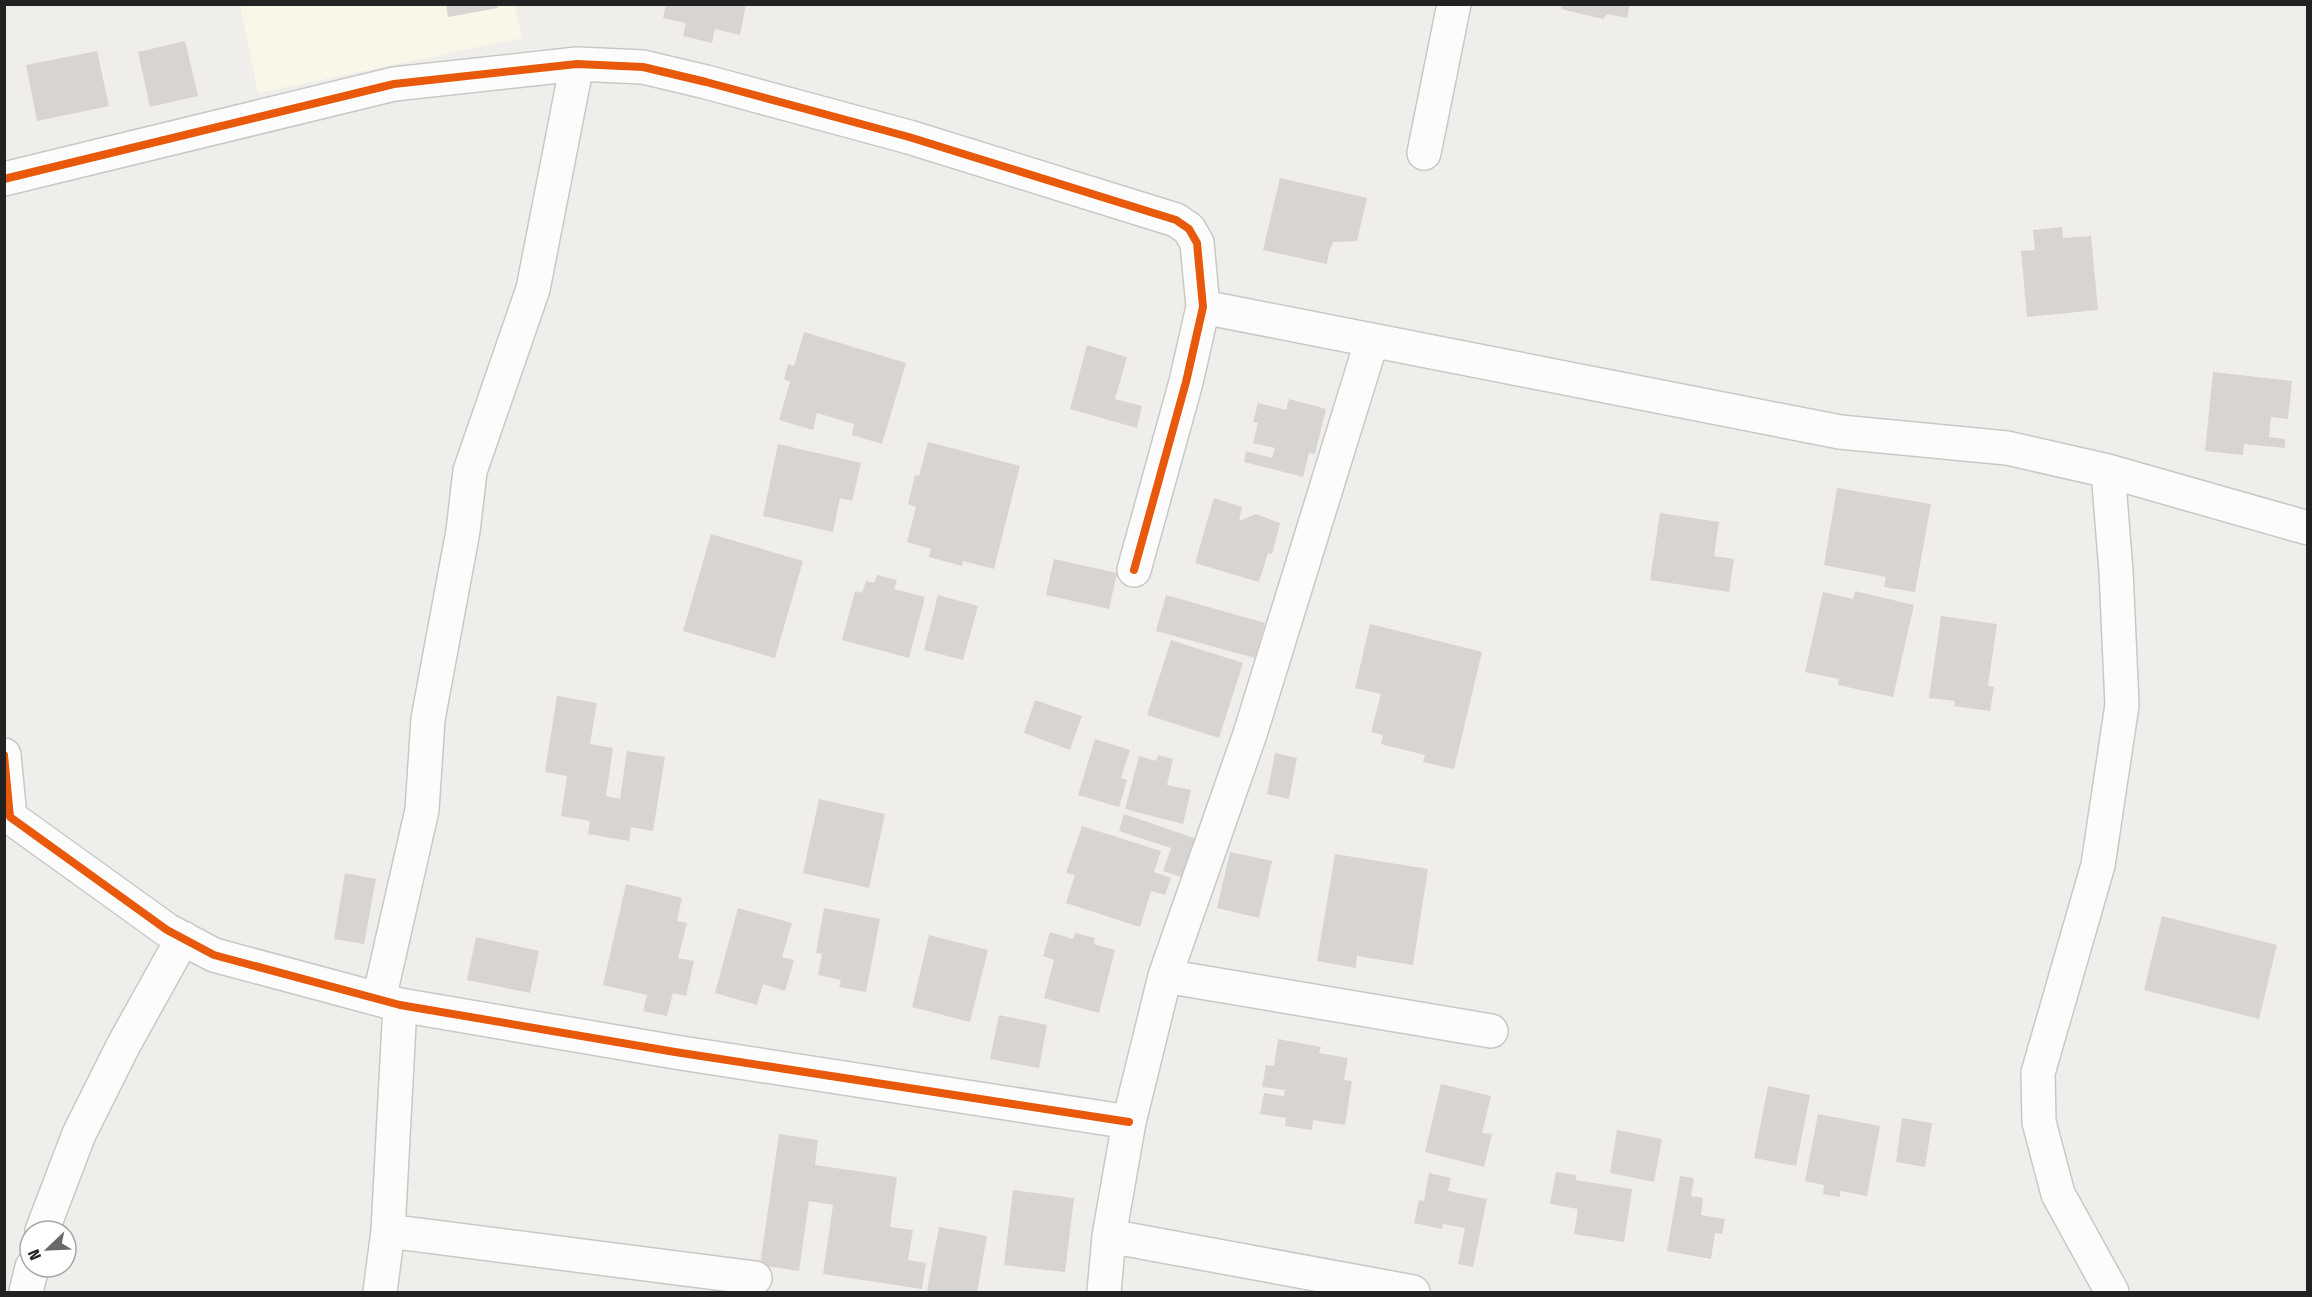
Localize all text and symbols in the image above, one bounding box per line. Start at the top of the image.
north arrow [18,1219,78,1279]
text: N [24,1247,45,1263]

